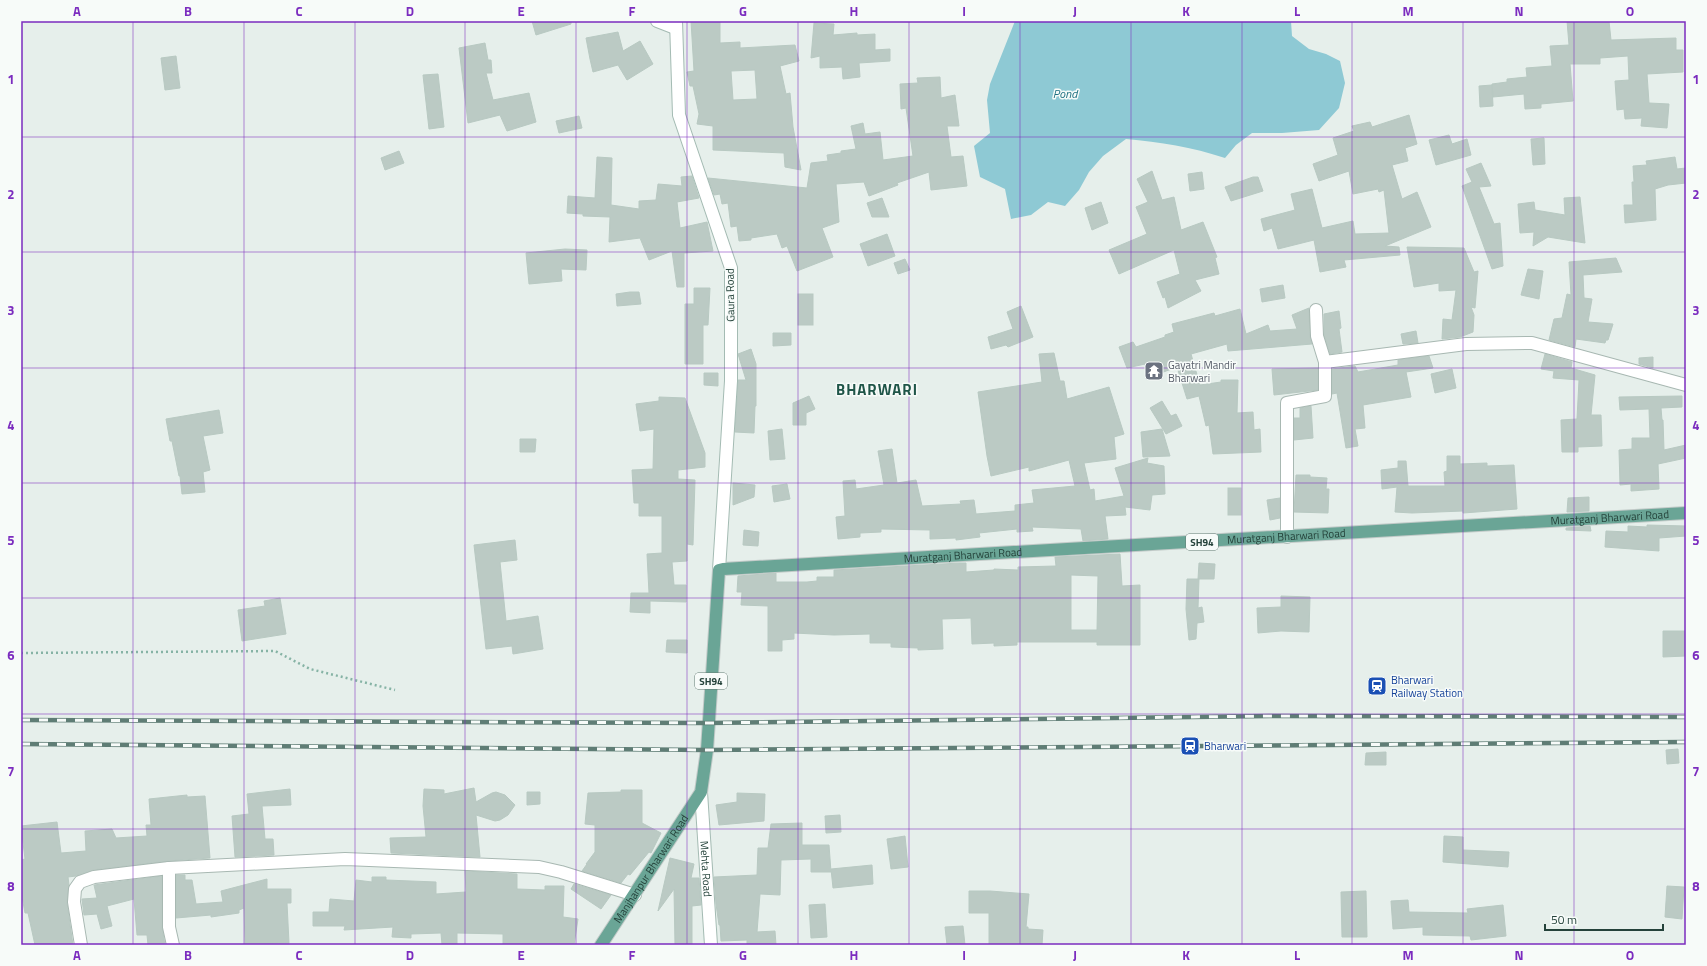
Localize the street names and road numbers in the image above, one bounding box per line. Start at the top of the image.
street label: Gaura Road [722,268,738,322]
street label: Muratganj Bharwari Road [1550,506,1670,529]
street label: Muratganj Bharwari Road [1227,525,1346,548]
road number: SH94 [1186,534,1218,550]
street label: Muratganj Bharwari Road [903,544,1023,566]
road number: SH94 [695,673,727,689]
street label: Manjhanpur Bharwari Road [609,811,692,926]
street label: Mehta Road [696,840,716,898]

